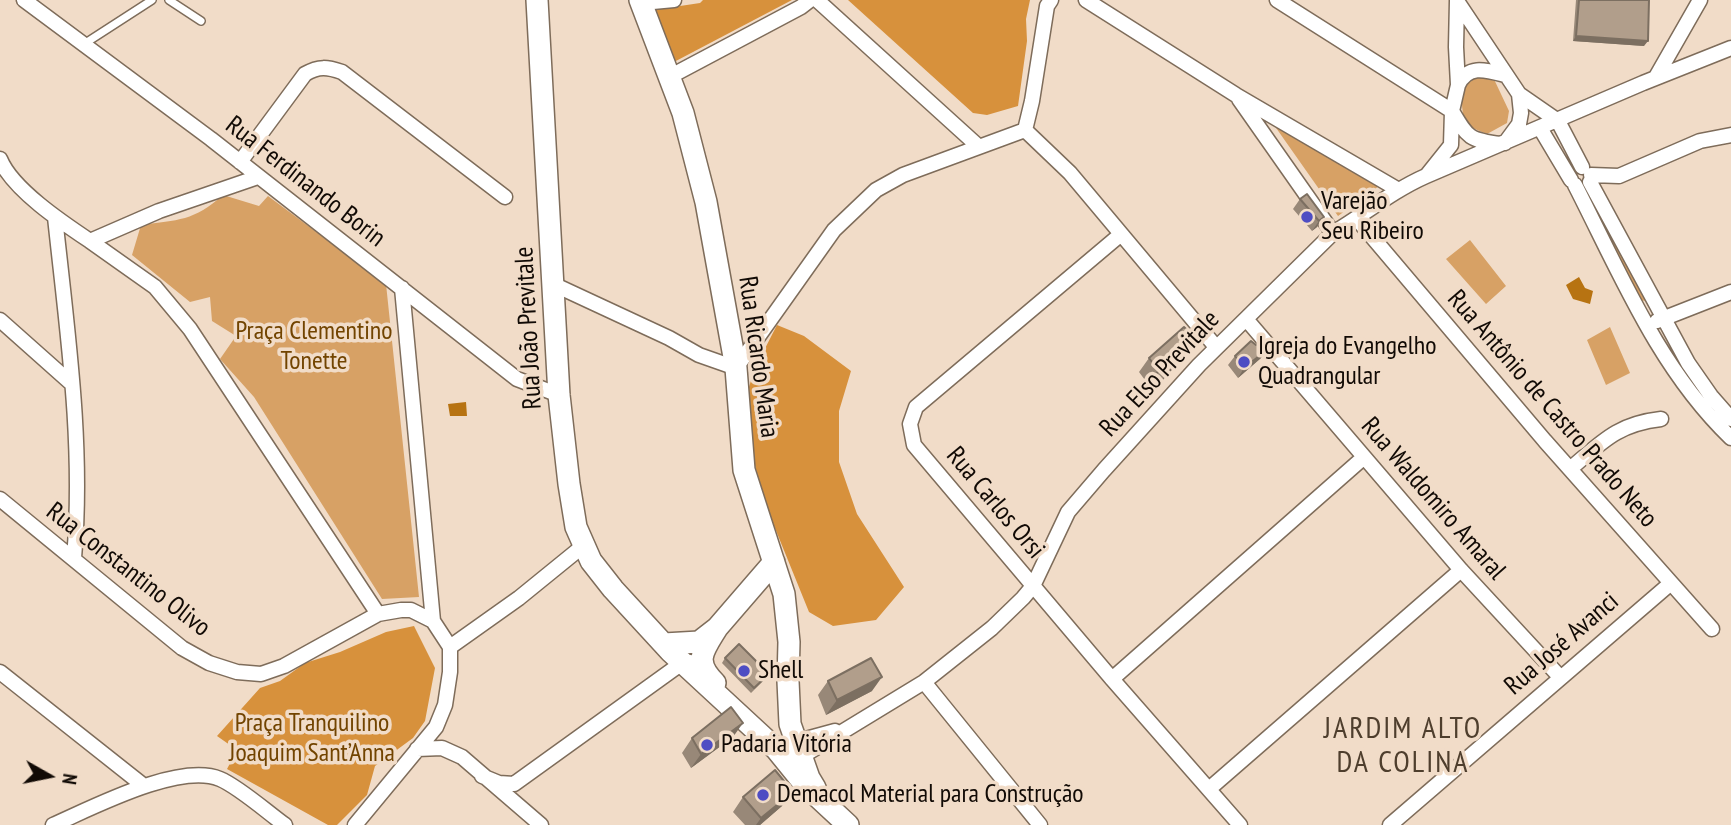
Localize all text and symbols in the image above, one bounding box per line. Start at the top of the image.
street label: Rua Ferdinando Borin [219,110,391,254]
place label: Varejão Seu Ribeiro [1321,186,1424,248]
marker: Varejão Seu Ribeiro [1299,209,1315,225]
street label: Rua João Previtale [509,246,549,410]
street label: Rua Ricardo Maria [731,274,785,440]
street label: Rua Antônio de Castro Prado Neto [1440,284,1664,534]
street label: Rua Elso Previtale [1094,305,1226,443]
park label: Praça Clementino Tonette [236,316,392,378]
place label: Igreja do Evangelho Quadrangular [1258,331,1436,392]
marker: Igreja do Evangelho Quadrangular [1236,354,1252,370]
street label: Rua Waldomiro Amaral [1354,411,1512,587]
street label: Rua Carlos Orsi [939,441,1051,565]
street label: Rua Constantino Olivo [40,496,216,644]
street label: Rua José Avanci [1499,586,1625,702]
place label: Shell [758,655,803,687]
marker: Shell [736,663,752,679]
park label: Praça Tranquilino Joaquim Sant’Anna [229,708,395,770]
district label: JARDIM ALTO DA COLINA [1325,711,1481,782]
place label: Padaria Vitória [721,729,852,761]
marker: Padaria Vitória [699,737,715,753]
north arrow [14,741,84,811]
text: N [57,772,82,786]
place label: Demacol Material para Construção [777,779,1084,811]
marker: Demacol Material para Construção [755,787,771,803]

